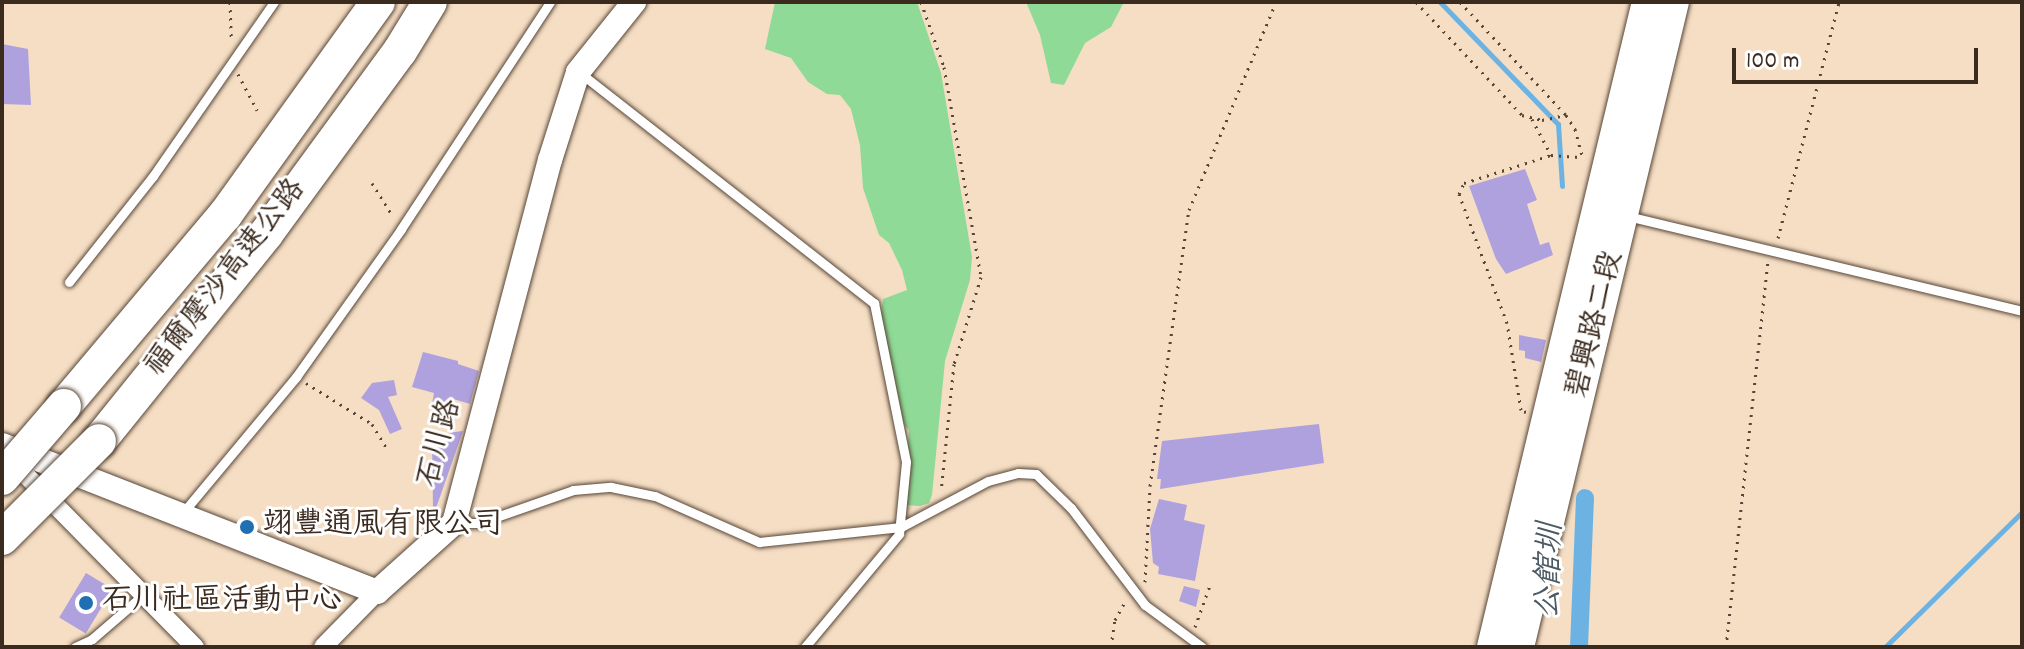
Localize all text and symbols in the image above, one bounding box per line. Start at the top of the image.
scale bar [1736,32,1982,82]
text: 100 m [1746,45,1799,79]
street label: 福爾摩沙高速公路 [139,173,315,385]
street label: 碧興路二段 [1561,248,1633,402]
street label: 石川路 [413,396,471,492]
place label: 翊豐通風有限公司 [263,509,503,545]
marker: 翊豐通風有限公司 [238,518,256,536]
water label: 公館圳 [1531,522,1573,620]
place label: 石川社區活動中心 [102,585,342,621]
marker: 石川社區活動中心 [77,594,95,612]

